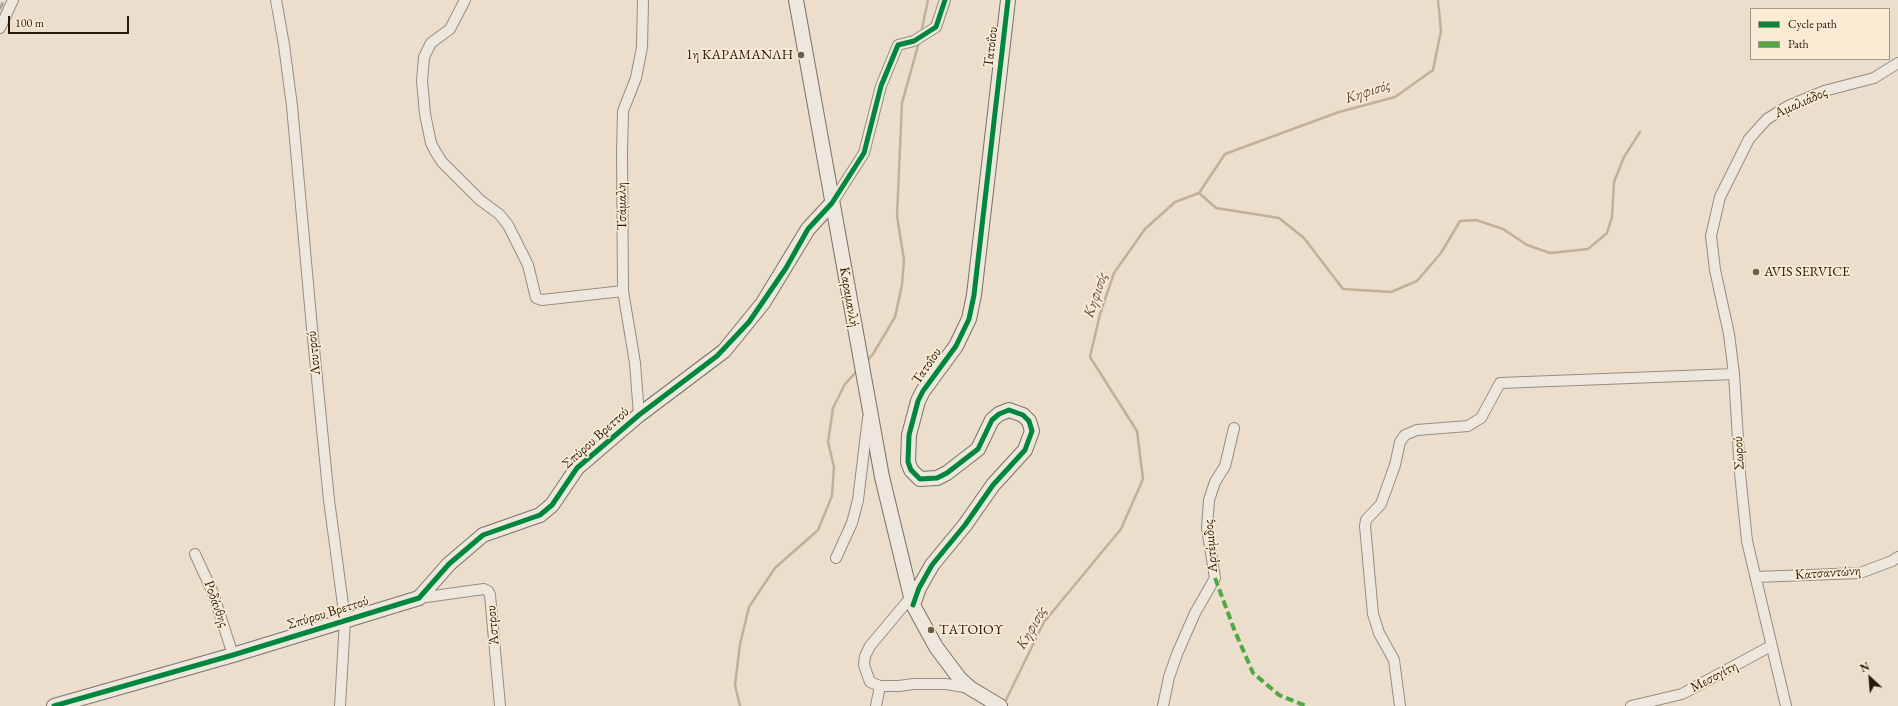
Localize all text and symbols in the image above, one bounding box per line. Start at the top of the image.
scale bar [10,8,131,34]
legend [1750,8,1890,60]
text: 100 m [15,15,44,31]
text: Cycle path [1788,16,1837,32]
street label: Τατοΐου [980,26,1002,68]
text: Path [1788,36,1809,52]
place label: 1η ΚΑΡΑΜΑΝΛΗ [686,47,793,63]
marker: 1η ΚΑΡΑΜΑΝΛΗ [796,50,806,60]
water label: Κηφισός [1343,76,1393,108]
street label: Αμαλιάδος [1772,84,1830,122]
street label: Τσάμαλη [613,182,631,230]
place label: AVIS SERVICE [1764,264,1850,280]
street label: Καραμανλή [835,266,863,328]
marker: AVIS SERVICE [1751,267,1761,277]
water label: Κηφισός [1080,270,1112,320]
street label: Λουτρού [303,330,325,376]
street label: Τατοΐου [908,344,946,388]
street label: Σπύρου Βρεττού [559,404,633,472]
street label: Σωρού [1730,436,1748,470]
street label: Αρτέμιδος [1200,519,1222,573]
street label: Κατσαντώνη [1794,562,1862,584]
street label: Ροδάνθης [200,578,232,630]
street label: Σπύρου Βρεττού [285,593,371,633]
water label: Κηφισός [1013,603,1051,653]
street label: Άστρου [483,604,503,646]
place label: ΤΑΤΟΙΟΥ [939,622,1004,638]
marker: ΤΑΤΟΙΟΥ [926,625,936,635]
street label: Μεσογίτη [1687,658,1741,696]
north arrow [1850,658,1890,698]
text: N [1858,659,1872,675]

